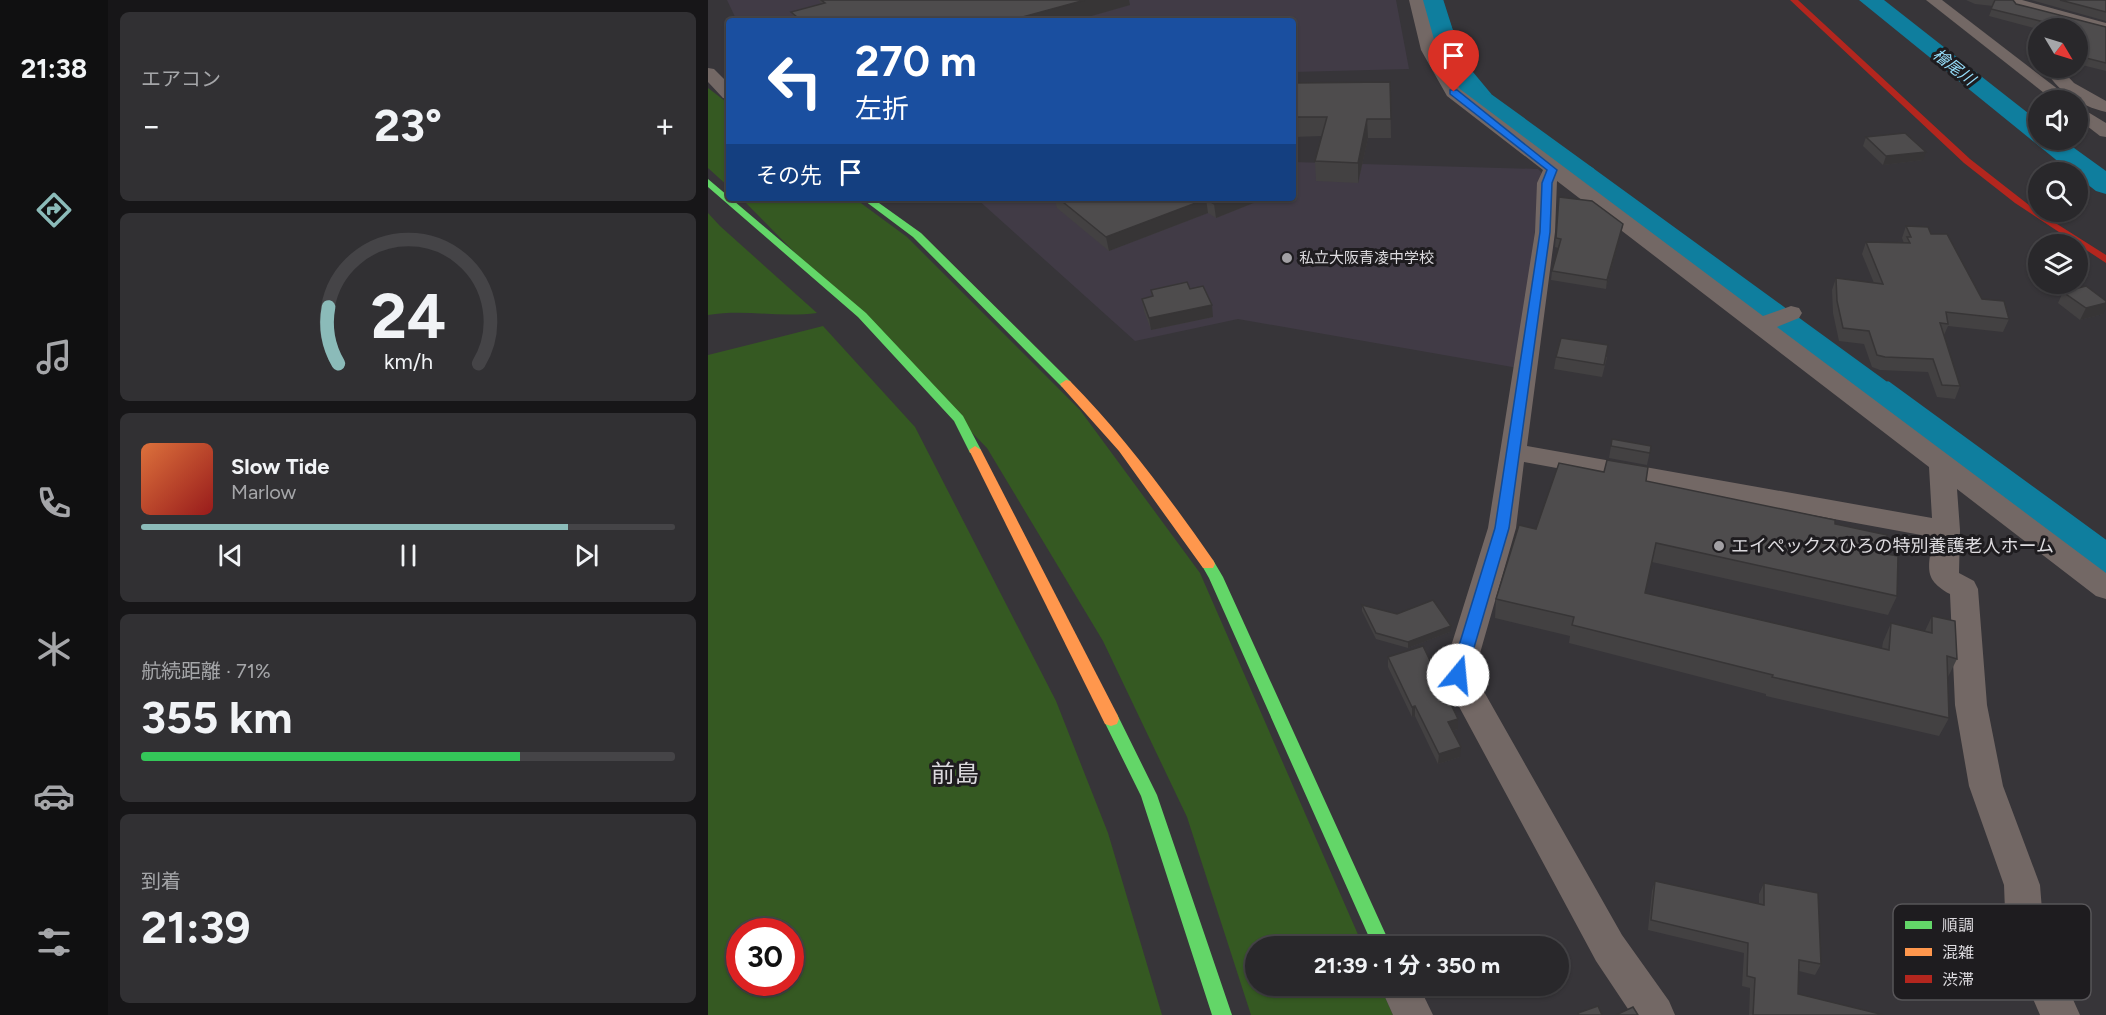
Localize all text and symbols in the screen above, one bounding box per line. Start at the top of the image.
north arrow [2028,18,2088,78]
map controls [2028,18,2088,294]
pin [1428,30,1479,92]
text: 270 m [855,36,977,87]
icon: arrive [1437,39,1470,72]
icon: left [756,42,834,120]
water label: 檜尾川 [1929,45,1980,90]
text: 21:38 [21,52,87,85]
text: エアコン [141,67,221,91]
button: sound [2028,90,2088,150]
text: 左折 [855,92,909,125]
text: 23° [374,98,442,152]
text: − [141,106,162,145]
text: + [654,106,675,145]
icon: arrive [834,156,867,189]
text: その先 [756,162,822,189]
button: search [2028,162,2088,222]
icon: directions [33,189,75,231]
button: layers [2028,234,2088,294]
place label: 私立大阪青凌中学校 [1299,249,1434,267]
marker: 私立大阪青凌中学校 [1280,251,1294,265]
text: 24 [370,279,446,354]
icon: music [33,336,75,378]
text: km/h [384,349,432,374]
text: Slow Tide [231,453,330,480]
text: Marlow [231,480,296,504]
icon: phone [33,482,75,524]
place label: エイぺックスひろの特別養護老人ホーム [1731,535,2054,557]
icon: previous [214,539,247,572]
icon: pause [392,539,425,572]
icon: next [570,539,603,572]
marker: エイぺックスひろの特別養護老人ホーム [1712,539,1726,553]
icon: climate [33,628,75,670]
position arrow [1426,643,1490,707]
text: 航続距離 · 71% [141,659,271,683]
text: 355 km [141,690,292,744]
district label: 前島 [931,759,979,788]
icon: car [33,775,75,817]
text: 到着 [141,869,181,893]
text: 21:39 [141,900,251,954]
legend [1893,904,2091,1000]
text: 順調 [1942,916,1974,935]
speed limit sign: 30 [726,918,804,996]
icon: filters [33,921,75,963]
text: 混雑 [1942,943,1974,962]
text: 21:39 · 1 分 · 350 m [1314,952,1500,979]
text: 渋滞 [1942,970,1974,989]

